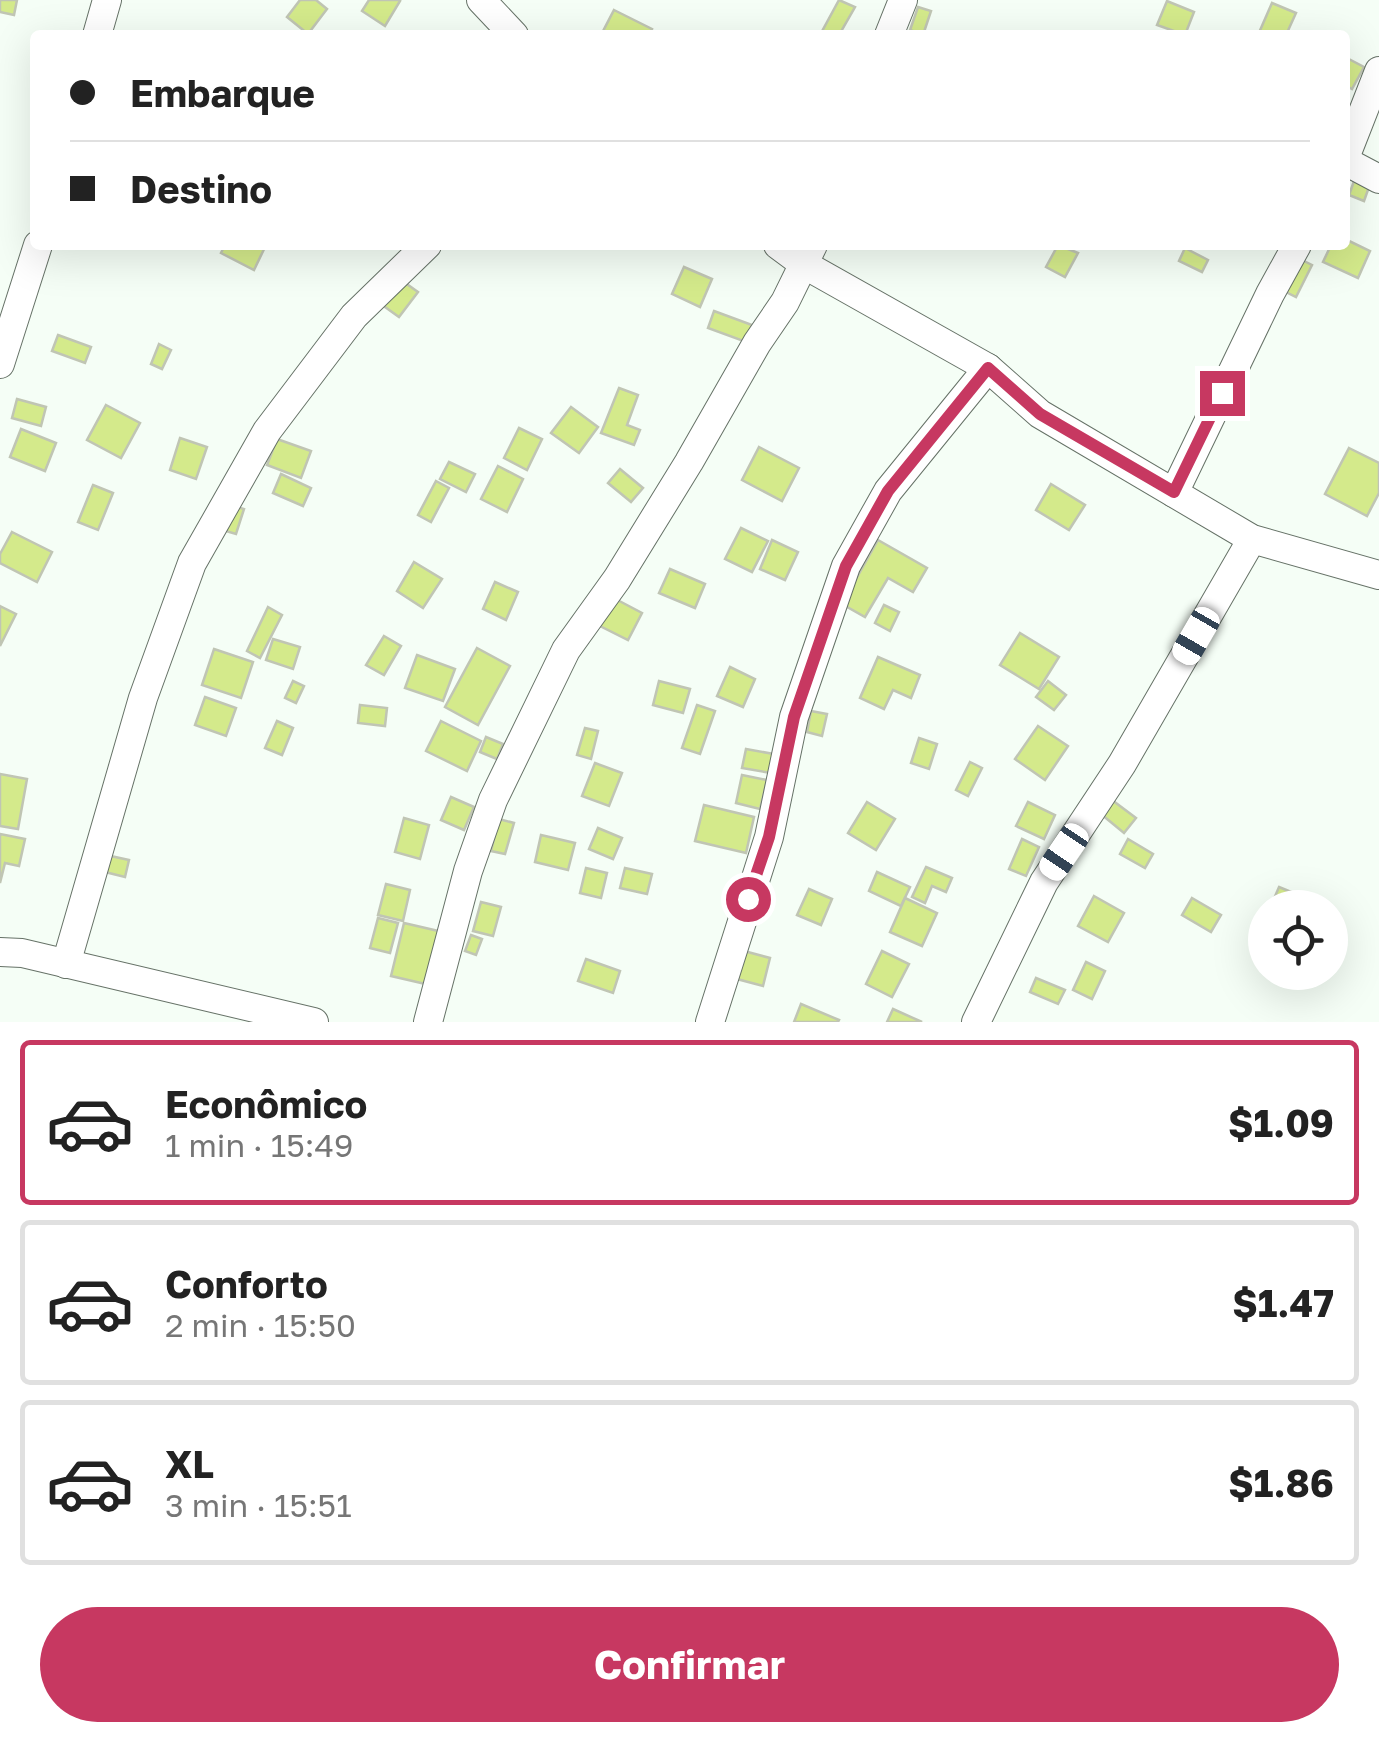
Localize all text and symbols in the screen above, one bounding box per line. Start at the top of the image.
text: Embarque [130,70,315,115]
text: Destino [130,166,272,211]
route end [1200,371,1245,416]
car [1168,603,1224,669]
car [1035,819,1093,885]
route start [726,877,771,922]
map controls [1248,890,1348,990]
button: locate [1248,890,1348,990]
icon: car [45,1078,135,1168]
text: Econômico [165,1081,367,1126]
text: $1.09 [1228,1100,1334,1145]
text: 1 min · 15:49 [165,1126,353,1164]
icon: car [45,1258,135,1348]
text: Conforto [165,1261,328,1306]
text: $1.47 [1232,1280,1334,1325]
text: 2 min · 15:50 [165,1306,356,1344]
icon: car [45,1438,135,1528]
text: XL [165,1441,214,1486]
text: $1.86 [1228,1460,1334,1505]
text: 3 min · 15:51 [165,1486,352,1524]
button: Confirmar [40,1607,1339,1722]

